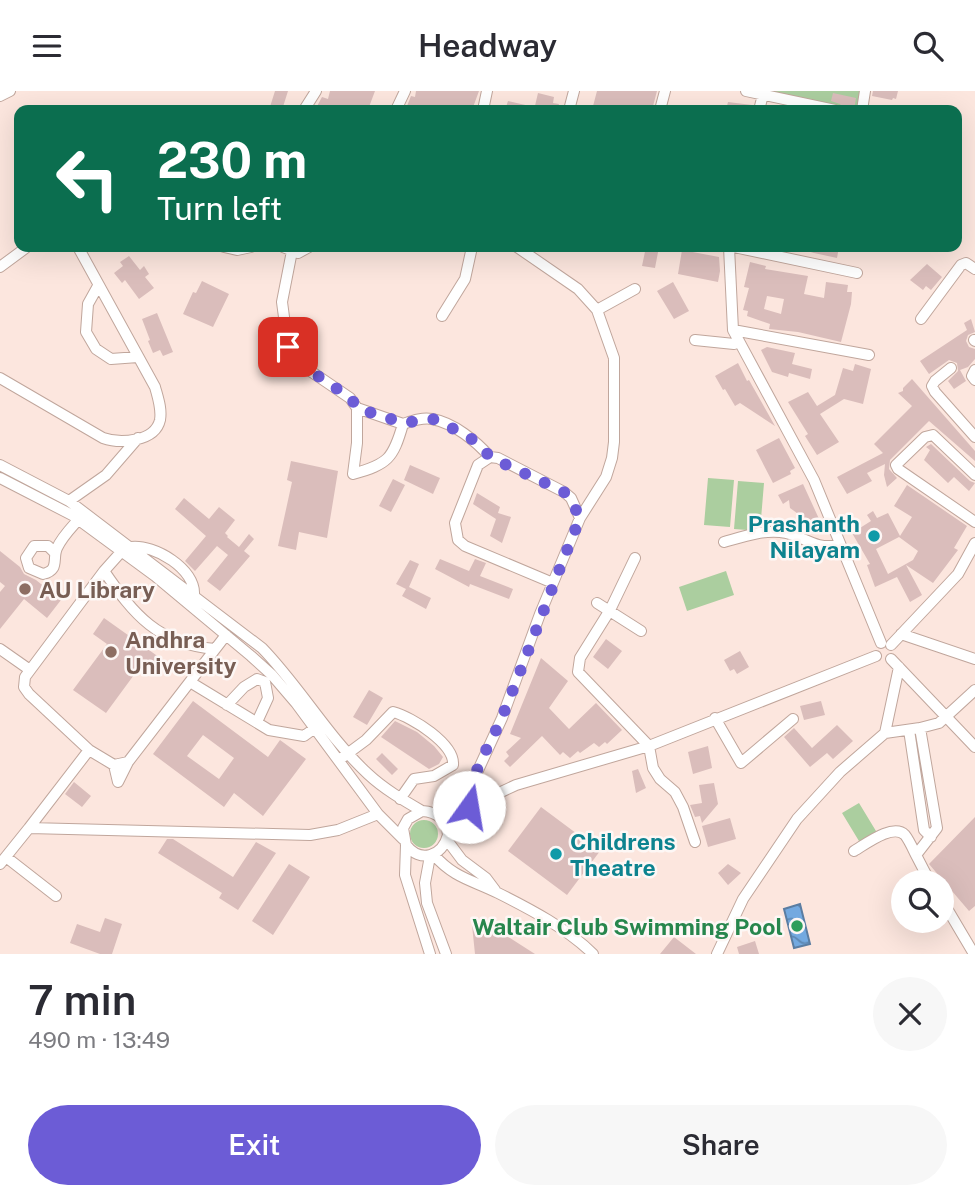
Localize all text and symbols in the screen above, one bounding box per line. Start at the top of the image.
icon: menu [28,27,66,65]
text: Headway [418,27,557,64]
icon: search [909,27,947,65]
text: 230 m [157,131,307,189]
icon: left [42,133,133,224]
text: Turn left [157,190,282,227]
pin [258,317,318,377]
icon: arrive [269,328,307,366]
place label: Prashanth Nilayam [748,510,860,563]
marker: Prashanth Nilayam [866,528,882,544]
place label: AU Library [39,576,155,603]
marker: AU Library [17,581,33,597]
place label: Andhra University [125,626,237,679]
marker: Andhra University [103,644,119,660]
position arrow [432,770,506,844]
place label: Childrens Theatre [570,828,676,881]
marker: Childrens Theatre [548,846,564,862]
map controls [891,870,954,933]
button: search [891,870,954,933]
place label: Waltair Club Swimming Pool [472,913,783,940]
marker: Waltair Club Swimming Pool [789,918,805,934]
text: 7 min [28,975,136,1024]
button: close [873,977,947,1051]
text: 490 m · 13:49 [28,1026,170,1053]
button: Exit [28,1105,481,1185]
button: Share [495,1105,947,1185]

